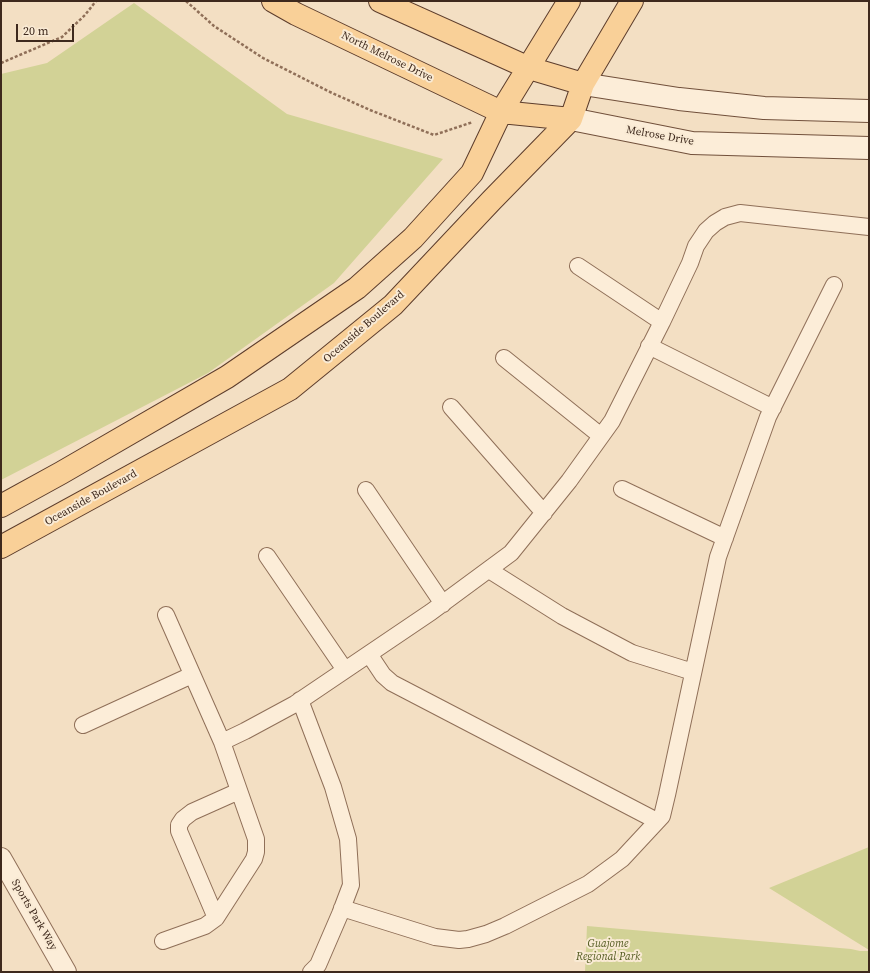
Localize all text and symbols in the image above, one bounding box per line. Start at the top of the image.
scale bar [18,16,76,42]
text: 20 m [23,23,49,39]
street label: North Melrose Drive [339,29,435,85]
street label: Melrose Drive [625,124,695,148]
street label: Oceanside Boulevard [321,288,407,366]
street label: Oceanside Boulevard [43,467,139,529]
street label: Sports Park Way [8,877,60,953]
park label: Guajome Regional Park [576,937,640,963]

